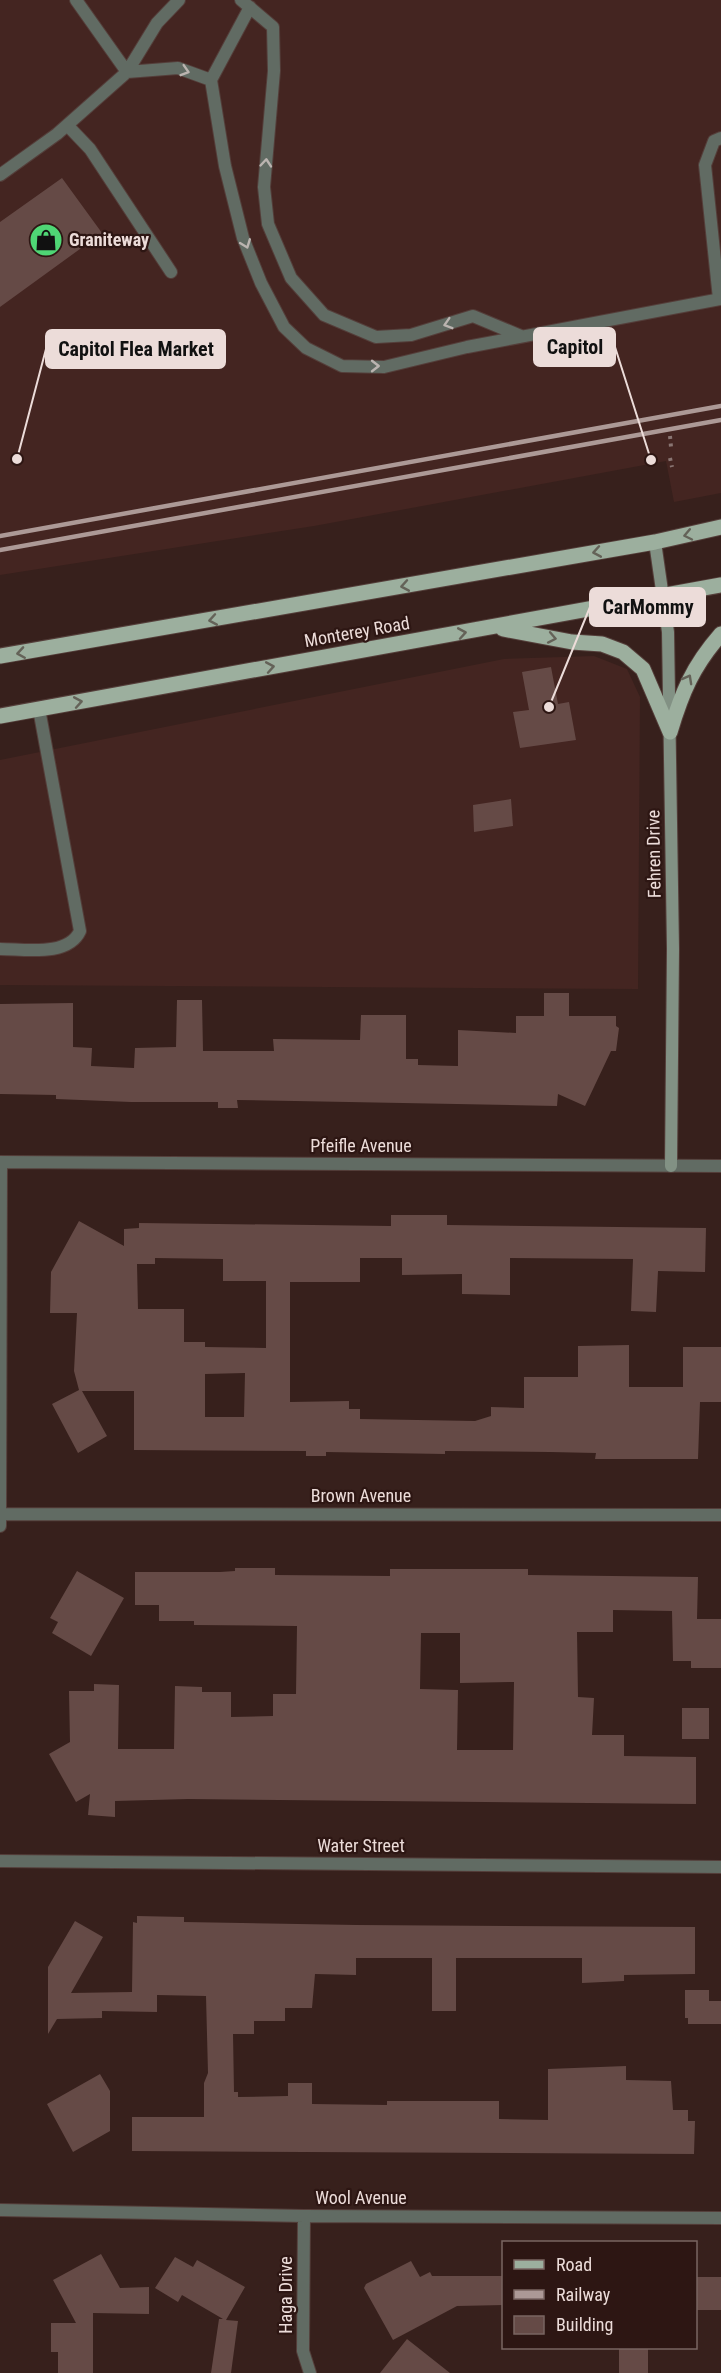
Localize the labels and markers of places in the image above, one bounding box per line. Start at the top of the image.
shop icon: Graniteway [28,222,64,258]
place label: Graniteway [69,229,149,250]
callout: Capitol [534,328,615,366]
callout: Capitol Flea Market [46,330,225,368]
callout: CarMommy [590,588,705,626]

